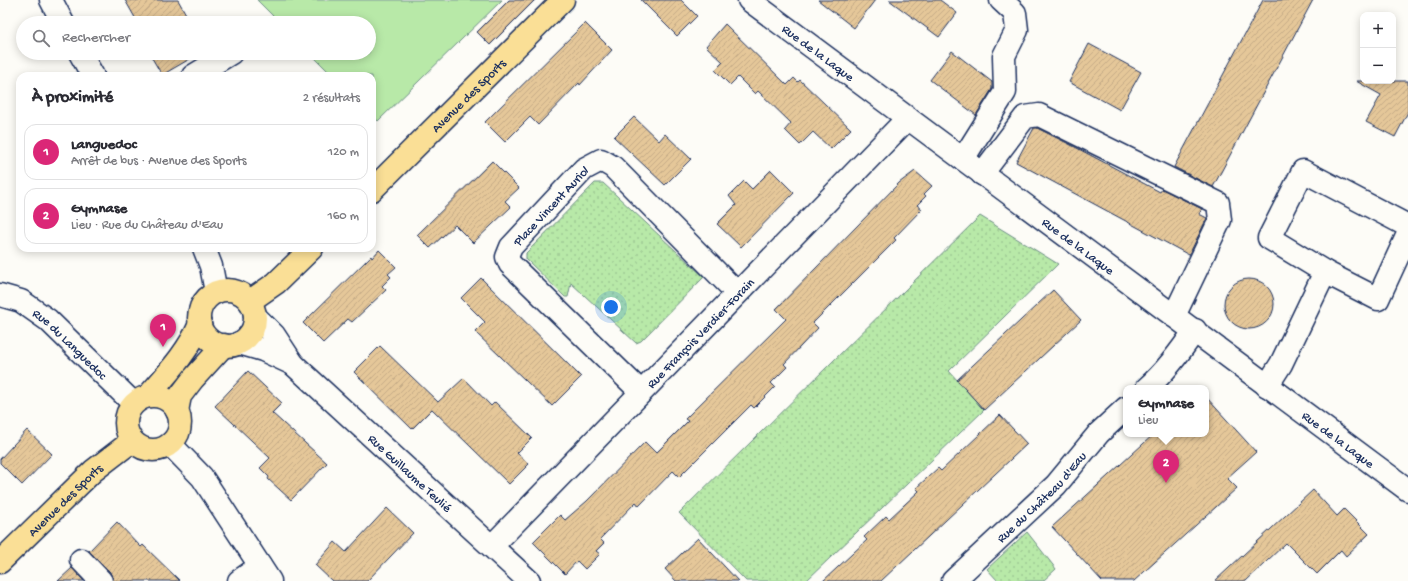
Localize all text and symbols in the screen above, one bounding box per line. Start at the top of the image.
map controls [1360,12,1396,84]
button: + [1360,12,1396,48]
search box [16,16,376,60]
street label: Rue de la Laque [778,22,857,86]
icon: search [30,27,52,49]
text: Rechercher [62,29,130,47]
button: − [1360,48,1396,84]
street label: Avenue des Sports [429,56,510,137]
text: À proximité [32,88,113,108]
text: 2 résultats [303,91,360,106]
text: Languedoc [71,136,137,154]
text: 1 [43,145,49,160]
text: 120 m [328,145,359,160]
text: Arrêt de bus · Avenue des Sports [71,154,247,169]
street label: Place Vincent Auriol [510,163,591,251]
text: Gymnase [71,200,127,218]
text: 2 [43,209,49,224]
text: 160 m [327,209,359,224]
street label: Rue de la Laque [1038,216,1117,279]
text: Lieu · Rue du Château d'Eau [71,218,223,233]
street label: Rue François Verdier-Forain [645,275,759,392]
your location [601,297,621,317]
street label: Rue du Languedoc [29,307,110,384]
pin: 1 [150,314,176,347]
popup [1123,385,1209,437]
text: Gymnase [1138,395,1194,413]
street label: Rue de la Laque [1298,409,1377,472]
text: Lieu [1138,413,1158,428]
street label: Rue Guillaume Teulié [364,432,454,516]
street label: Rue du Château d'Eau [994,449,1090,547]
pin: 2 [1153,450,1179,483]
street label: Avenue des Sports [26,461,107,541]

